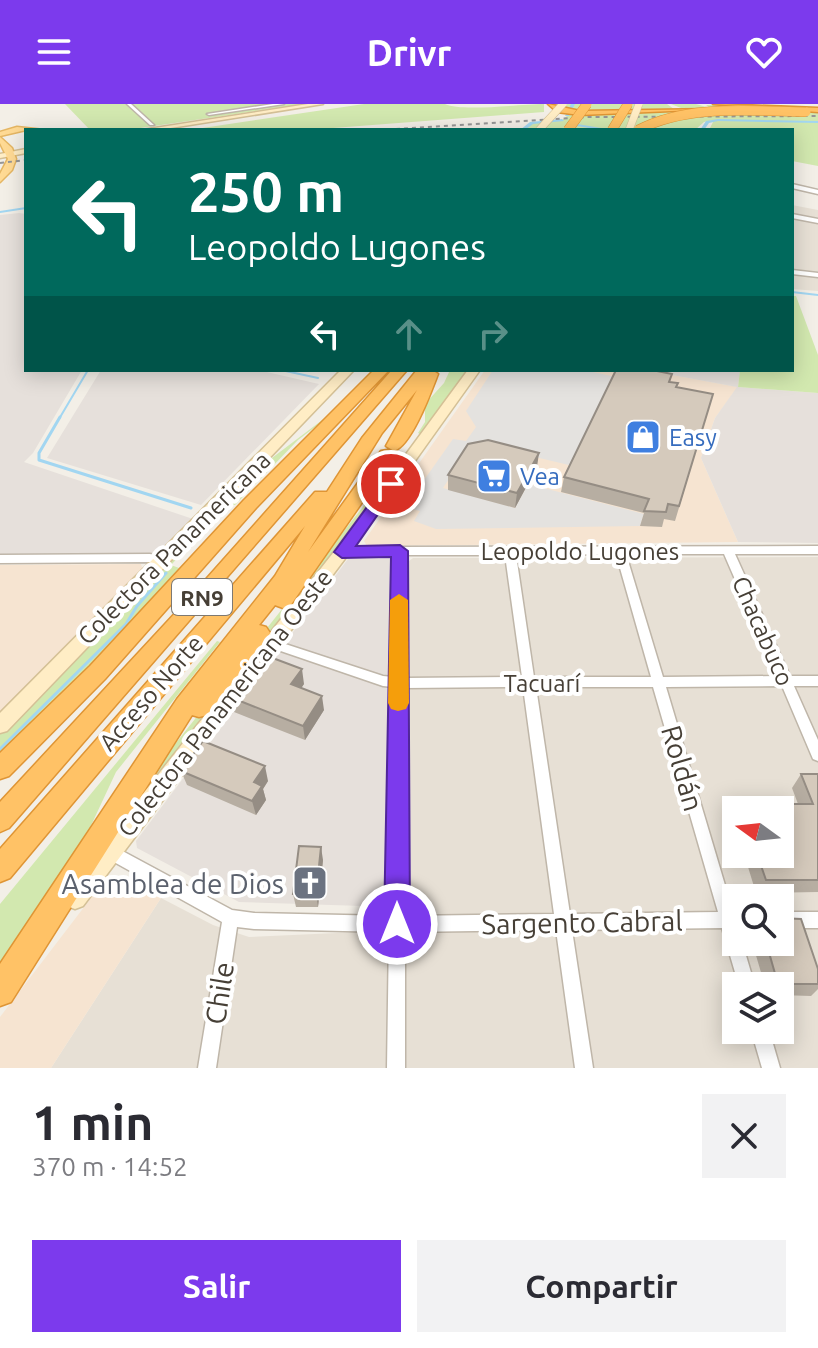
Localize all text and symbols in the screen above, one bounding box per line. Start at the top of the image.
icon: menu [32,30,76,74]
icon: heart [742,30,786,74]
text: Drivr [367,32,451,73]
icon: left [56,160,160,264]
text: 250 m [188,160,344,223]
text: Leopoldo Lugones [188,226,486,267]
icon: left [303,312,347,356]
icon: ahead [387,312,431,356]
icon: right [471,312,515,356]
shop icon: Easy [624,418,662,456]
place label: Easy [669,424,717,451]
street label: Colectora Panamericana [72,446,276,650]
pin [357,450,425,518]
supermarket icon: Vea [475,457,513,495]
icon: arrive [369,462,413,506]
place label: Vea [520,463,560,490]
street label: Leopoldo Lugones [481,538,679,565]
street label: Colectora Panamericana Oeste [112,564,338,842]
street label: Chacabuco [727,572,799,690]
road number: RN9 [172,579,232,615]
street label: Acceso Norte [94,630,208,756]
street label: Tacuarí [504,670,582,697]
street label: Roldán [656,721,710,815]
north arrow [722,796,794,868]
map controls [722,796,794,1044]
church icon: Asamblea de Dios [291,864,329,902]
place label: Asamblea de Dios [61,868,284,899]
position arrow [355,882,439,966]
button: search [722,884,794,956]
street label: Sargento Cabral [481,905,683,939]
street label: Chile [199,960,239,1026]
button: layers [722,972,794,1044]
button: close [702,1094,786,1178]
text: 1 min [32,1095,153,1149]
text: 370 m · 14:52 [32,1152,188,1181]
button: Salir [32,1240,401,1332]
button: Compartir [417,1240,786,1332]

